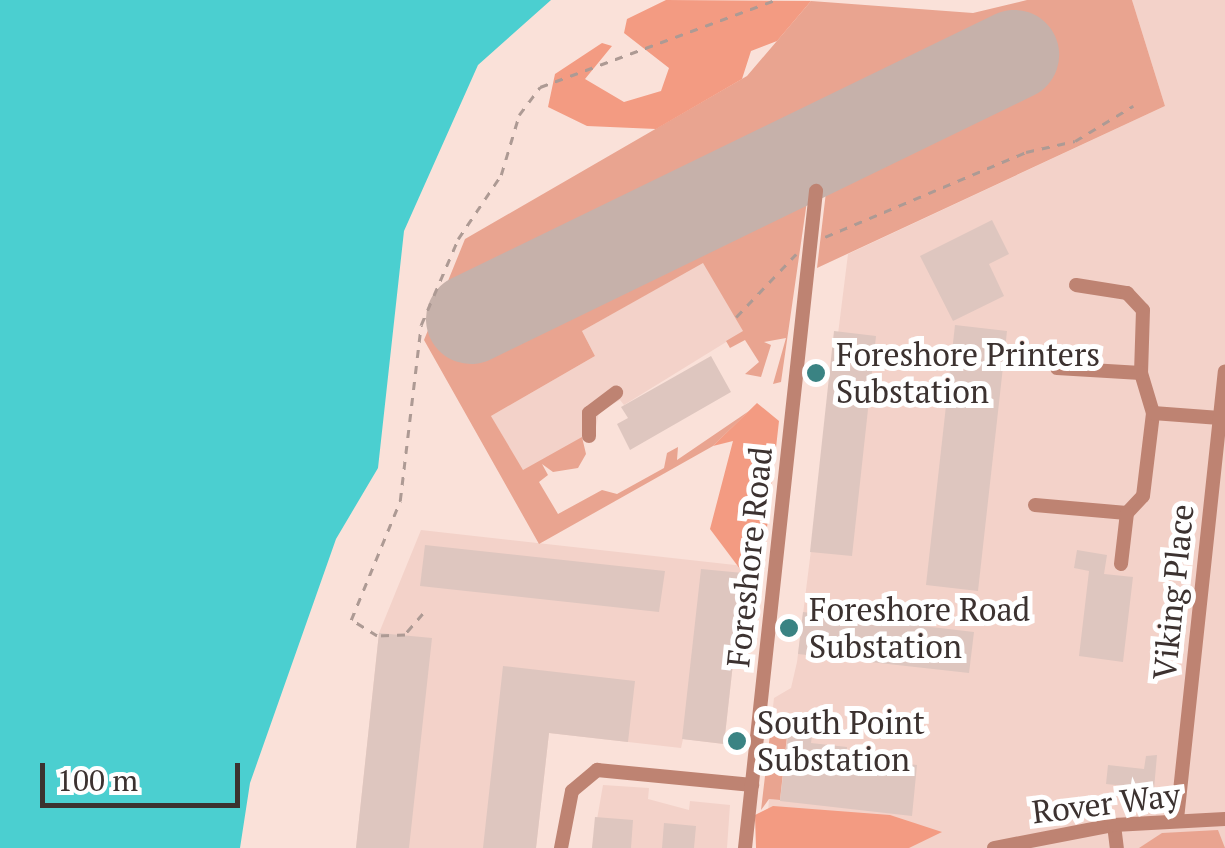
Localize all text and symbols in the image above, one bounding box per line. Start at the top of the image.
place label: Foreshore Printers Substation [836,336,1100,411]
marker: Foreshore Printers Substation [805,362,827,384]
street label: Foreshore Road [718,445,780,669]
street label: Viking Place [1145,502,1201,682]
place label: Foreshore Road Substation [809,591,1030,666]
marker: Foreshore Road Substation [778,617,800,639]
place label: South Point Substation [757,704,925,779]
marker: South Point Substation [726,730,748,752]
scale bar [45,743,245,805]
text: 100 m [57,760,138,800]
street label: Rover Way [1030,775,1182,831]

